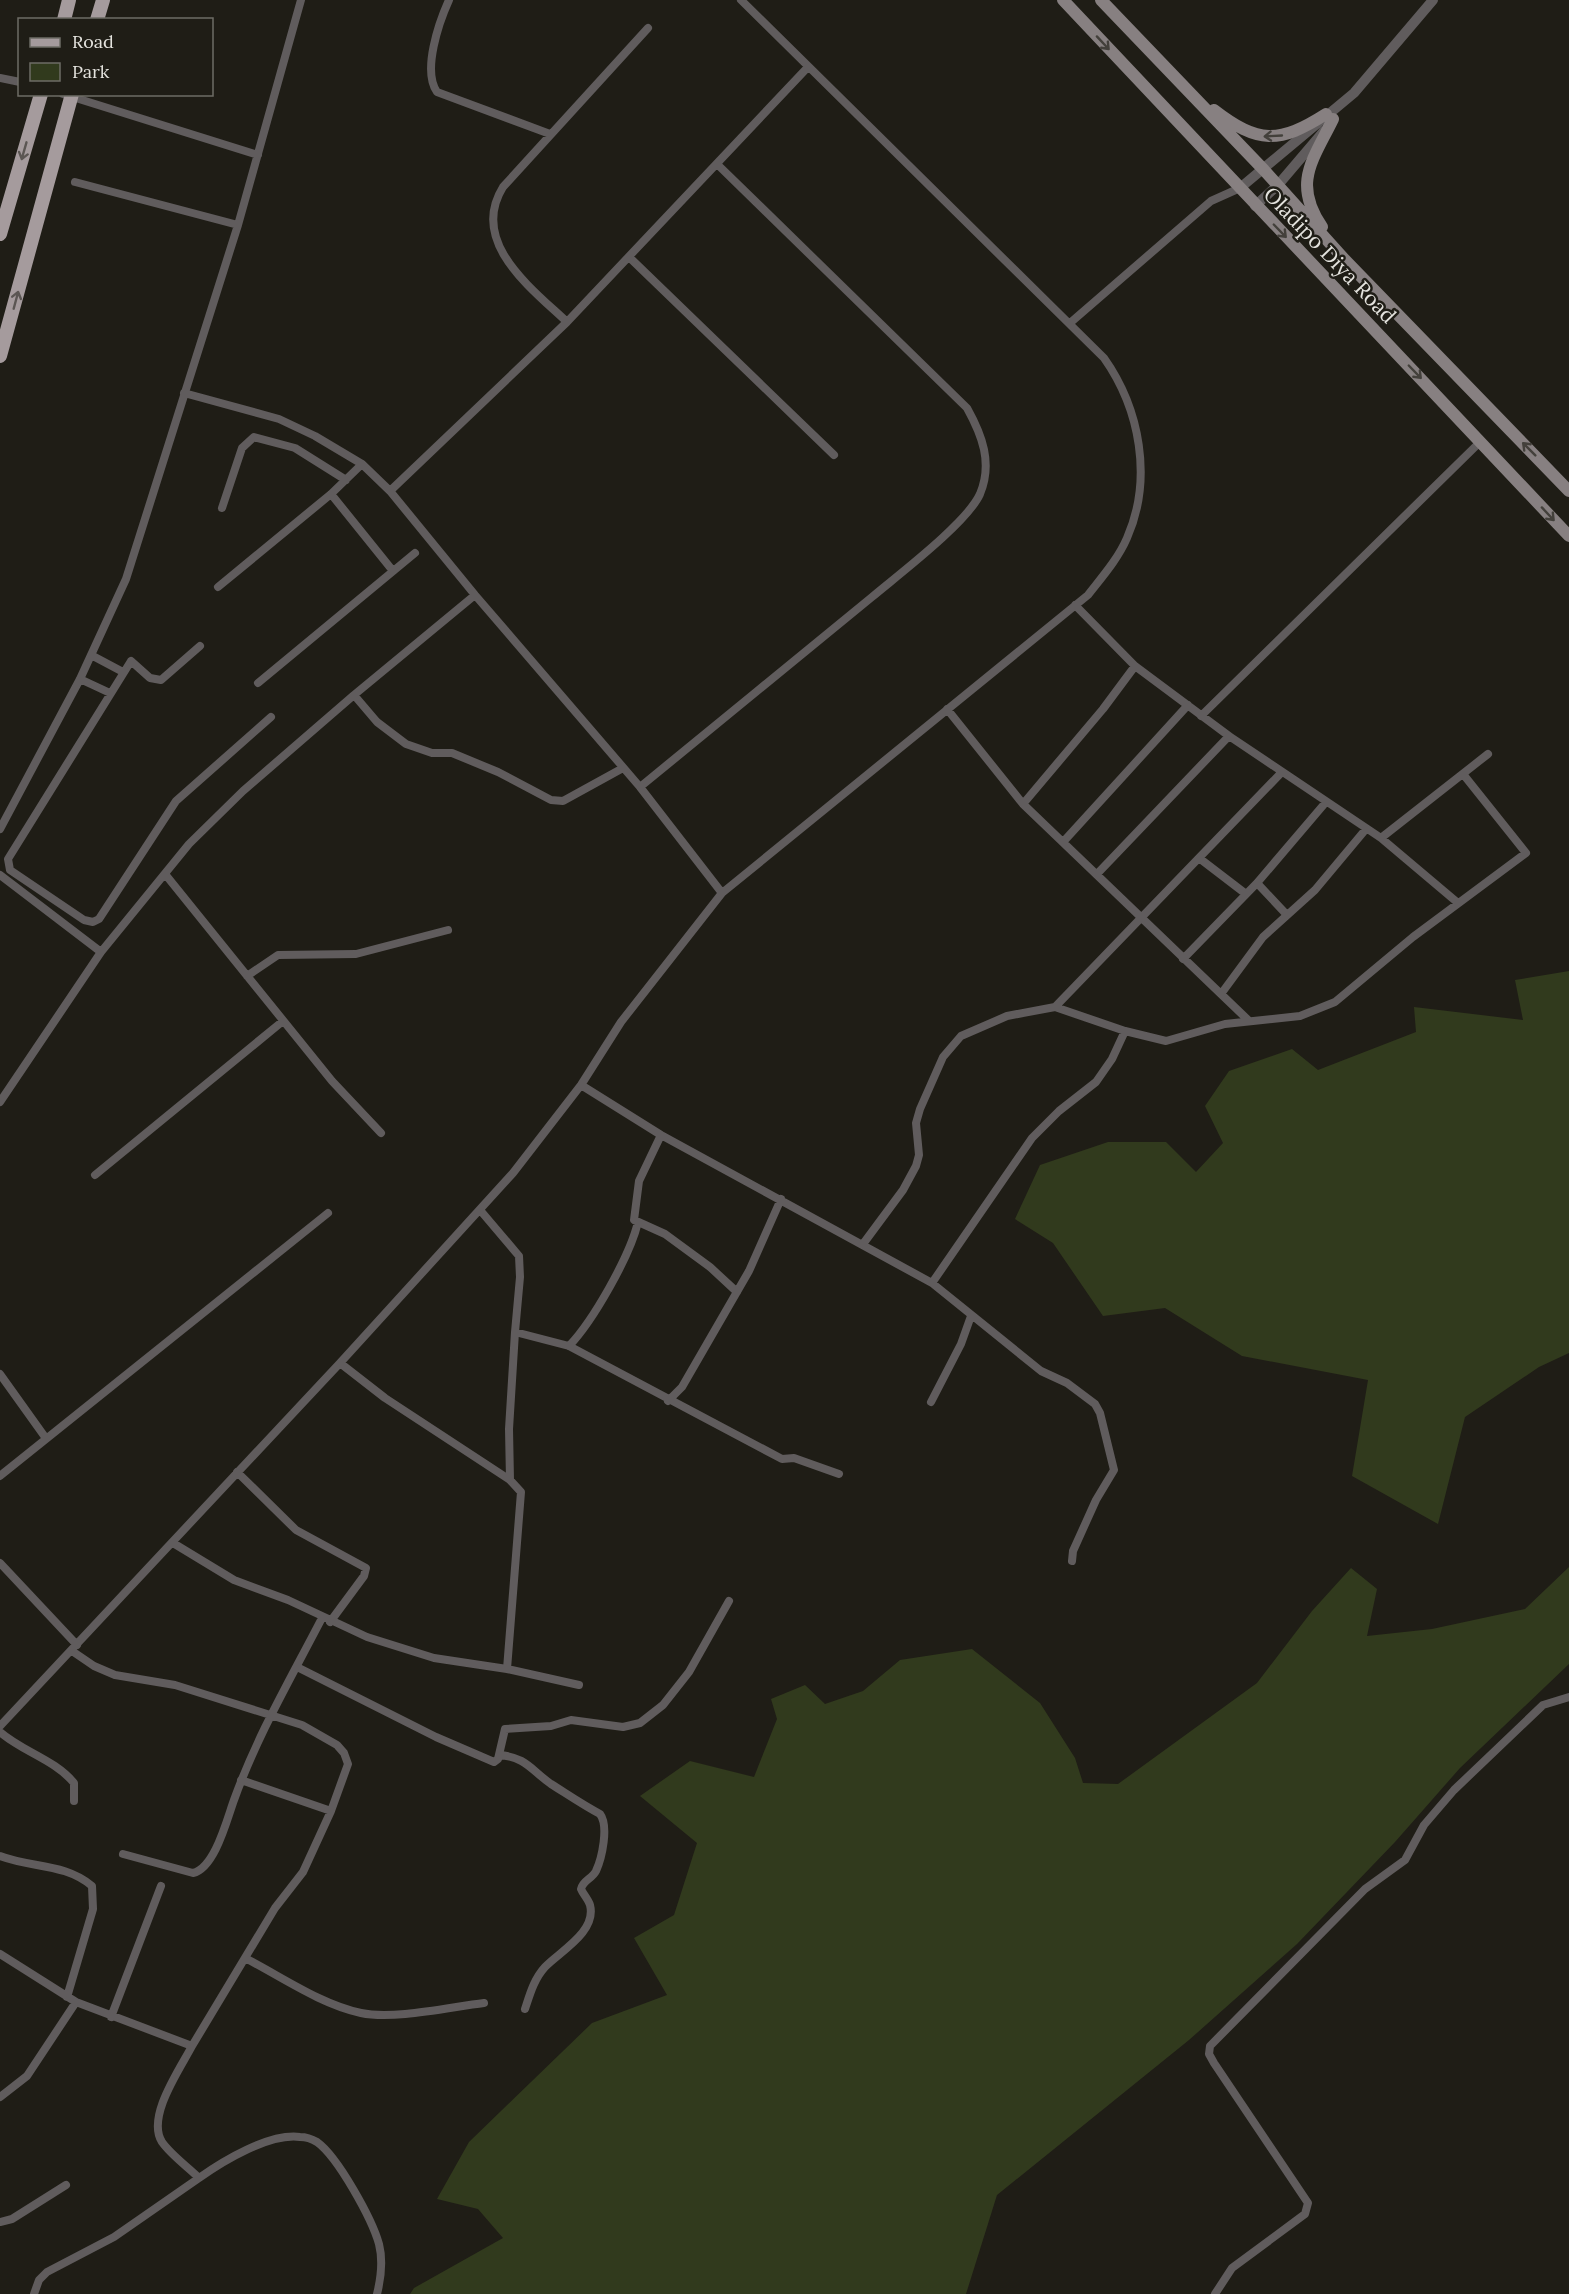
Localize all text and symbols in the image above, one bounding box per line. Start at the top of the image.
legend [18,18,213,96]
text: Road [72,30,114,53]
one-way arrow [1096,35,1111,50]
text: Park [72,60,110,83]
one-way arrow [1263,131,1283,142]
one-way arrow [18,141,30,160]
street label: Oladipo Diya Road [1258,181,1402,329]
one-way arrow [1272,224,1287,239]
one-way arrow [10,291,22,310]
one-way arrow [1407,364,1422,379]
one-way arrow [1521,441,1536,456]
one-way arrow [1541,506,1556,521]

